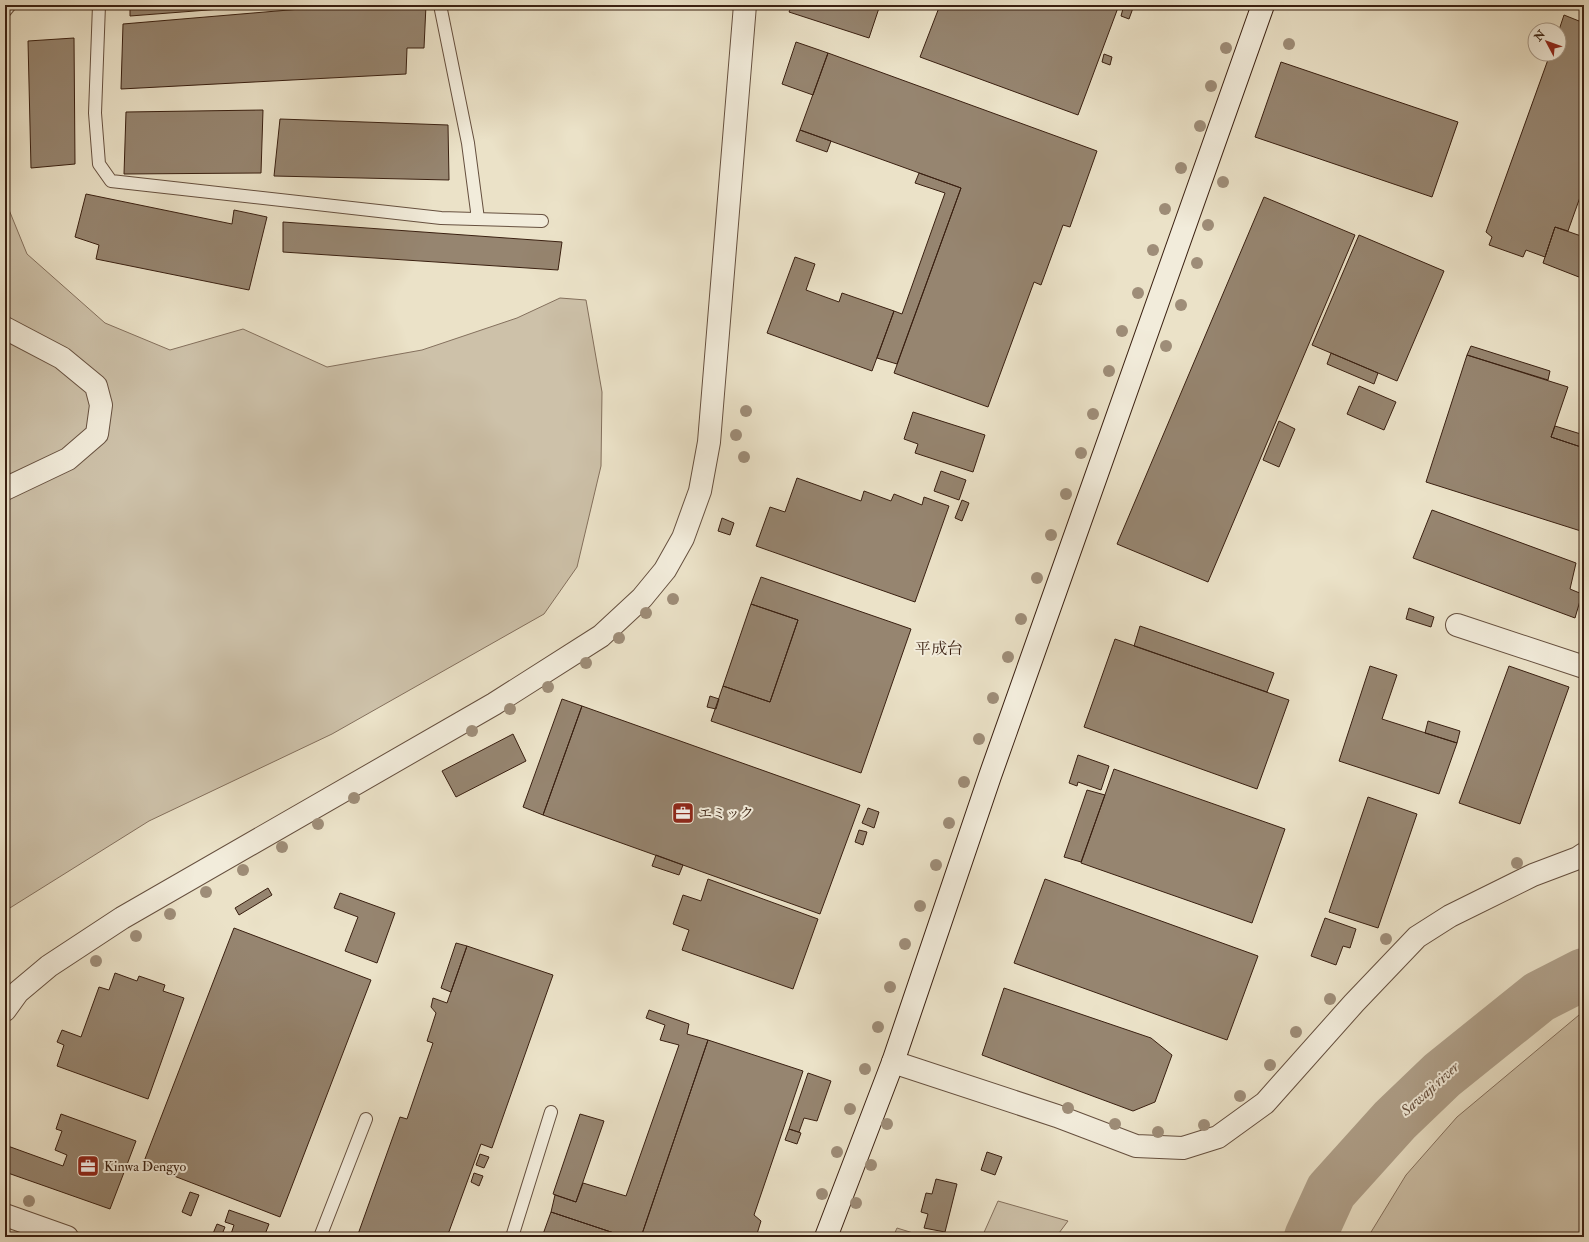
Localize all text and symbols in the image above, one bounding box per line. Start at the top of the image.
north arrow [1527,22,1567,62]
text: N [1531,27,1549,45]
district label: 平成台 [915,639,963,659]
office icon: エミック [670,800,696,826]
place label: エミック [698,805,754,822]
water label: Sawaji river [1396,1057,1464,1121]
office icon: Kinwa Dengyo [75,1153,101,1179]
place label: Kinwa Dengyo [104,1158,186,1176]

